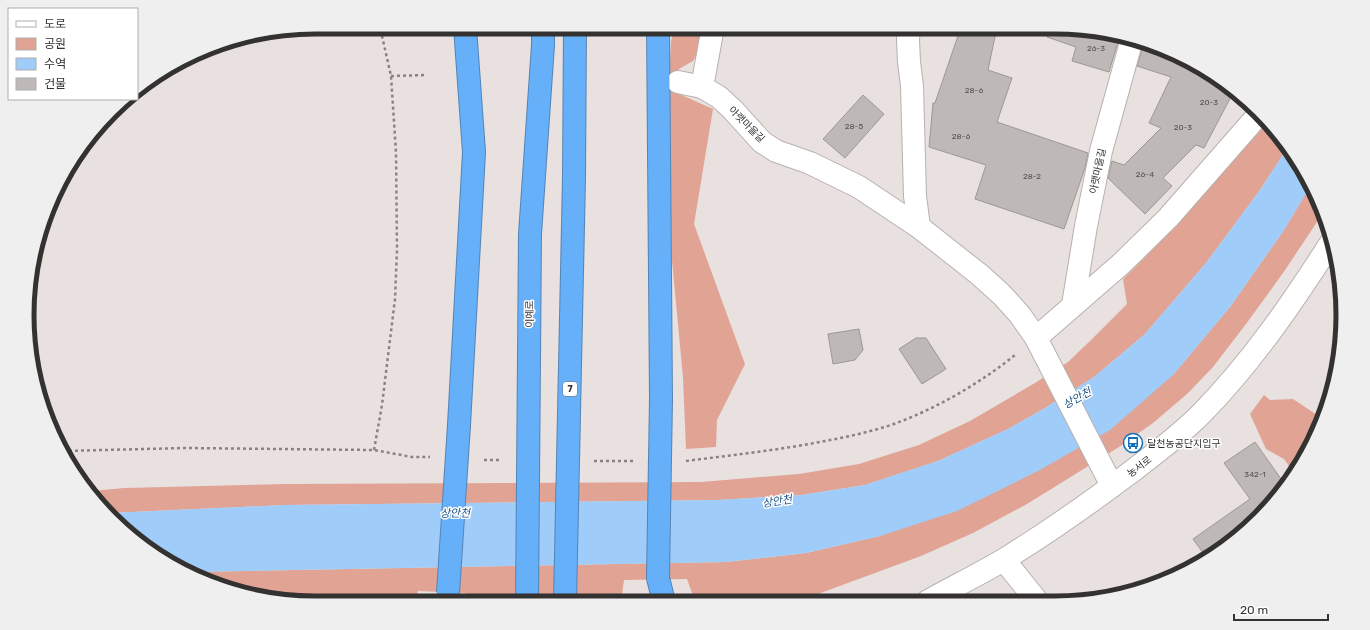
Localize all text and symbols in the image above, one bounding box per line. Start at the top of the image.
legend [8,8,138,100]
text: 도로 [44,17,66,31]
text: 공원 [44,37,66,51]
house number: 26-3 [1087,44,1105,53]
text: 수역 [44,57,66,71]
text: 건물 [44,77,66,91]
house number: 28-6 [965,86,983,95]
house number: 20-3 [1200,98,1218,107]
street label: 아랫마을길 [726,104,767,145]
house number: 28-5 [845,122,863,131]
house number: 20-3 [1174,123,1192,132]
house number: 28-6 [952,132,970,141]
street label: 아랫마을길 [1087,147,1109,195]
house number: 26-4 [1136,170,1154,179]
house number: 28-2 [1023,172,1041,181]
street label: 이예로 [524,300,536,328]
road number: 7 [563,382,577,396]
water label: 상안천 [1061,384,1095,412]
bus stop icon: 달천농공단지입구 [1122,432,1144,454]
place label: 달천농공단지입구 [1147,438,1221,450]
street label: 농서로 [1125,454,1154,480]
house number: 342-1 [1244,470,1266,479]
water label: 상안천 [761,492,795,510]
water label: 상안천 [440,507,472,520]
scale bar [1234,596,1328,622]
text: 20 m [1240,603,1268,617]

